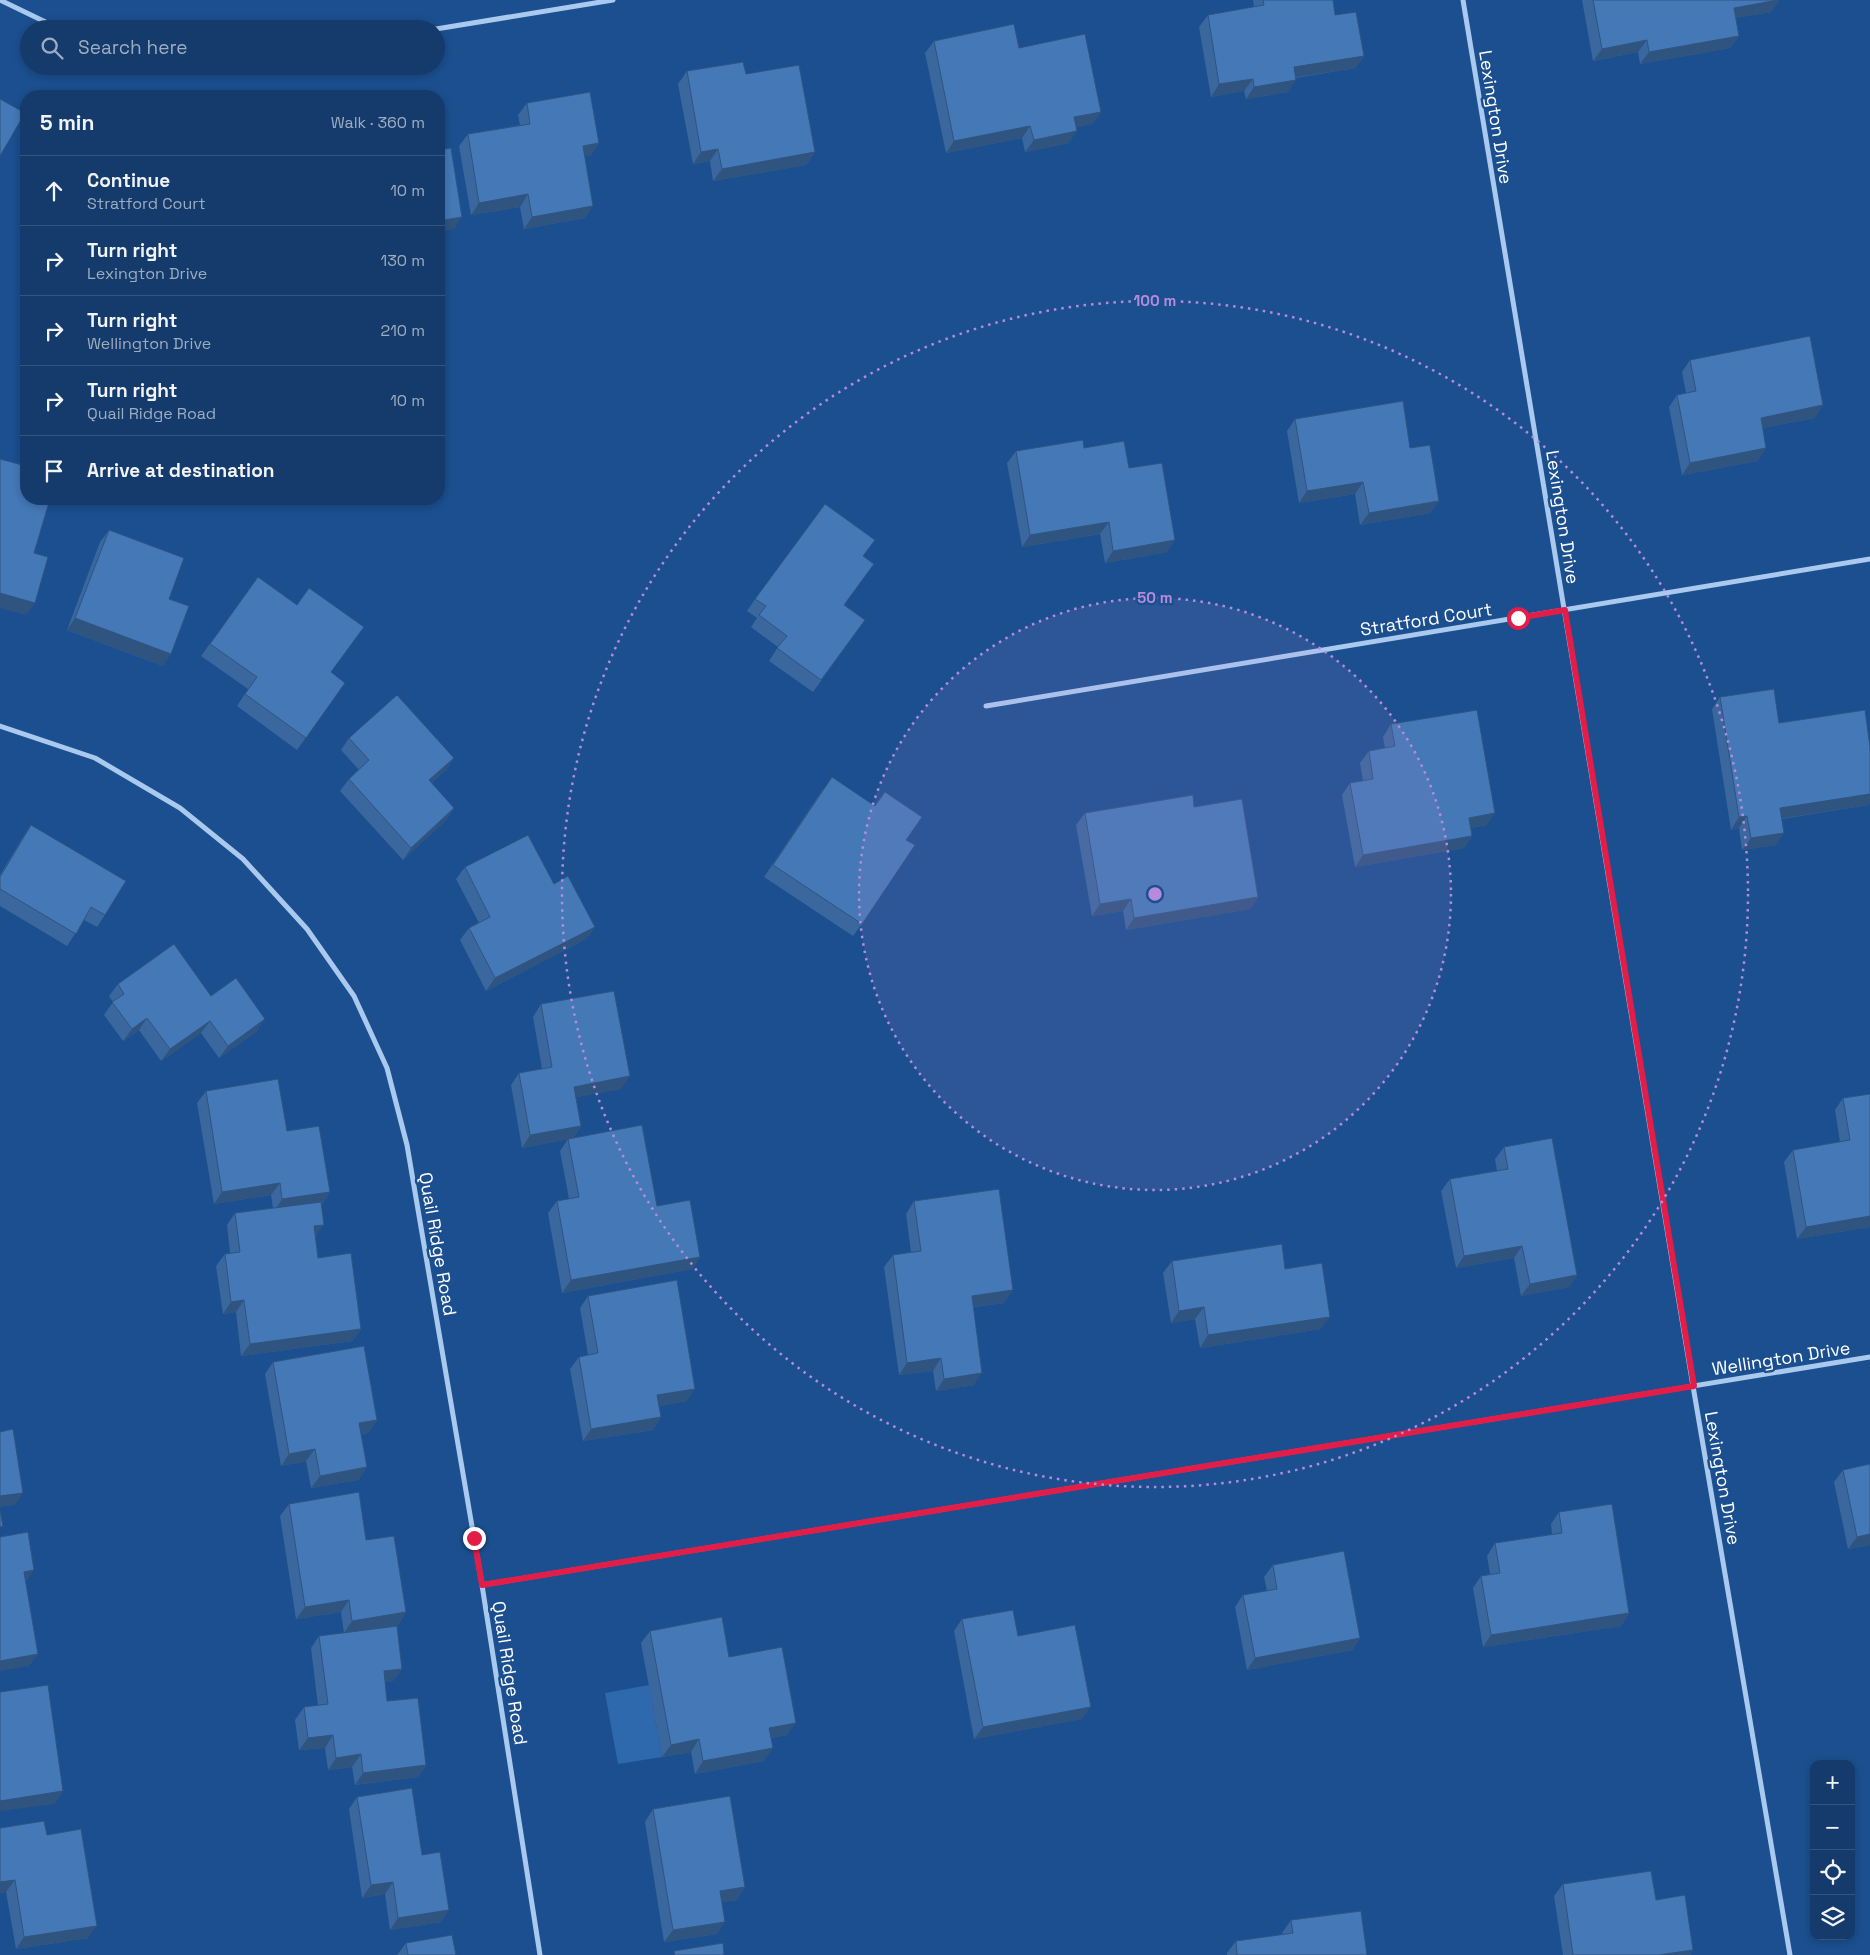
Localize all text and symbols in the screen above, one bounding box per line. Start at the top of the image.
search box [20,20,445,75]
icon: search [38,34,66,62]
text: Search here [78,35,188,60]
street label: Lexington Drive [1474,48,1518,186]
text: 5 min [40,109,94,136]
text: Walk · 360 m [331,112,425,133]
text: Continue [87,168,170,193]
icon: ahead [40,177,68,205]
text: 10 m [390,180,425,201]
text: Stratford Court [87,193,206,214]
text: Turn right [87,238,177,263]
icon: right [40,247,68,275]
text: 130 m [381,250,425,271]
text: Lexington Drive [87,263,207,284]
text: 100 m [1134,291,1176,310]
text: Turn right [87,308,177,333]
icon: right [40,317,68,345]
text: 210 m [381,320,425,341]
text: Wellington Drive [87,333,211,354]
text: Turn right [87,378,177,403]
icon: right [40,387,68,415]
text: 10 m [390,390,425,411]
text: Quail Ridge Road [87,403,216,424]
street label: Lexington Drive [1541,448,1585,586]
icon: arrive [40,457,68,485]
text: Arrive at destination [87,458,275,483]
text: 50 m [1137,588,1173,607]
street label: Stratford Court [1358,597,1494,641]
route start [1507,607,1530,630]
centre of rings [1146,885,1164,903]
street label: Quail Ridge Road [414,1170,462,1318]
street label: Wellington Drive [1710,1336,1852,1380]
street label: Lexington Drive [1700,1409,1746,1547]
route end [463,1527,486,1550]
street label: Quail Ridge Road [487,1599,533,1747]
map controls [1810,1760,1855,1940]
button: + [1810,1760,1855,1805]
button: − [1810,1805,1855,1850]
button: locate [1810,1850,1855,1895]
button: layers [1810,1895,1855,1940]

